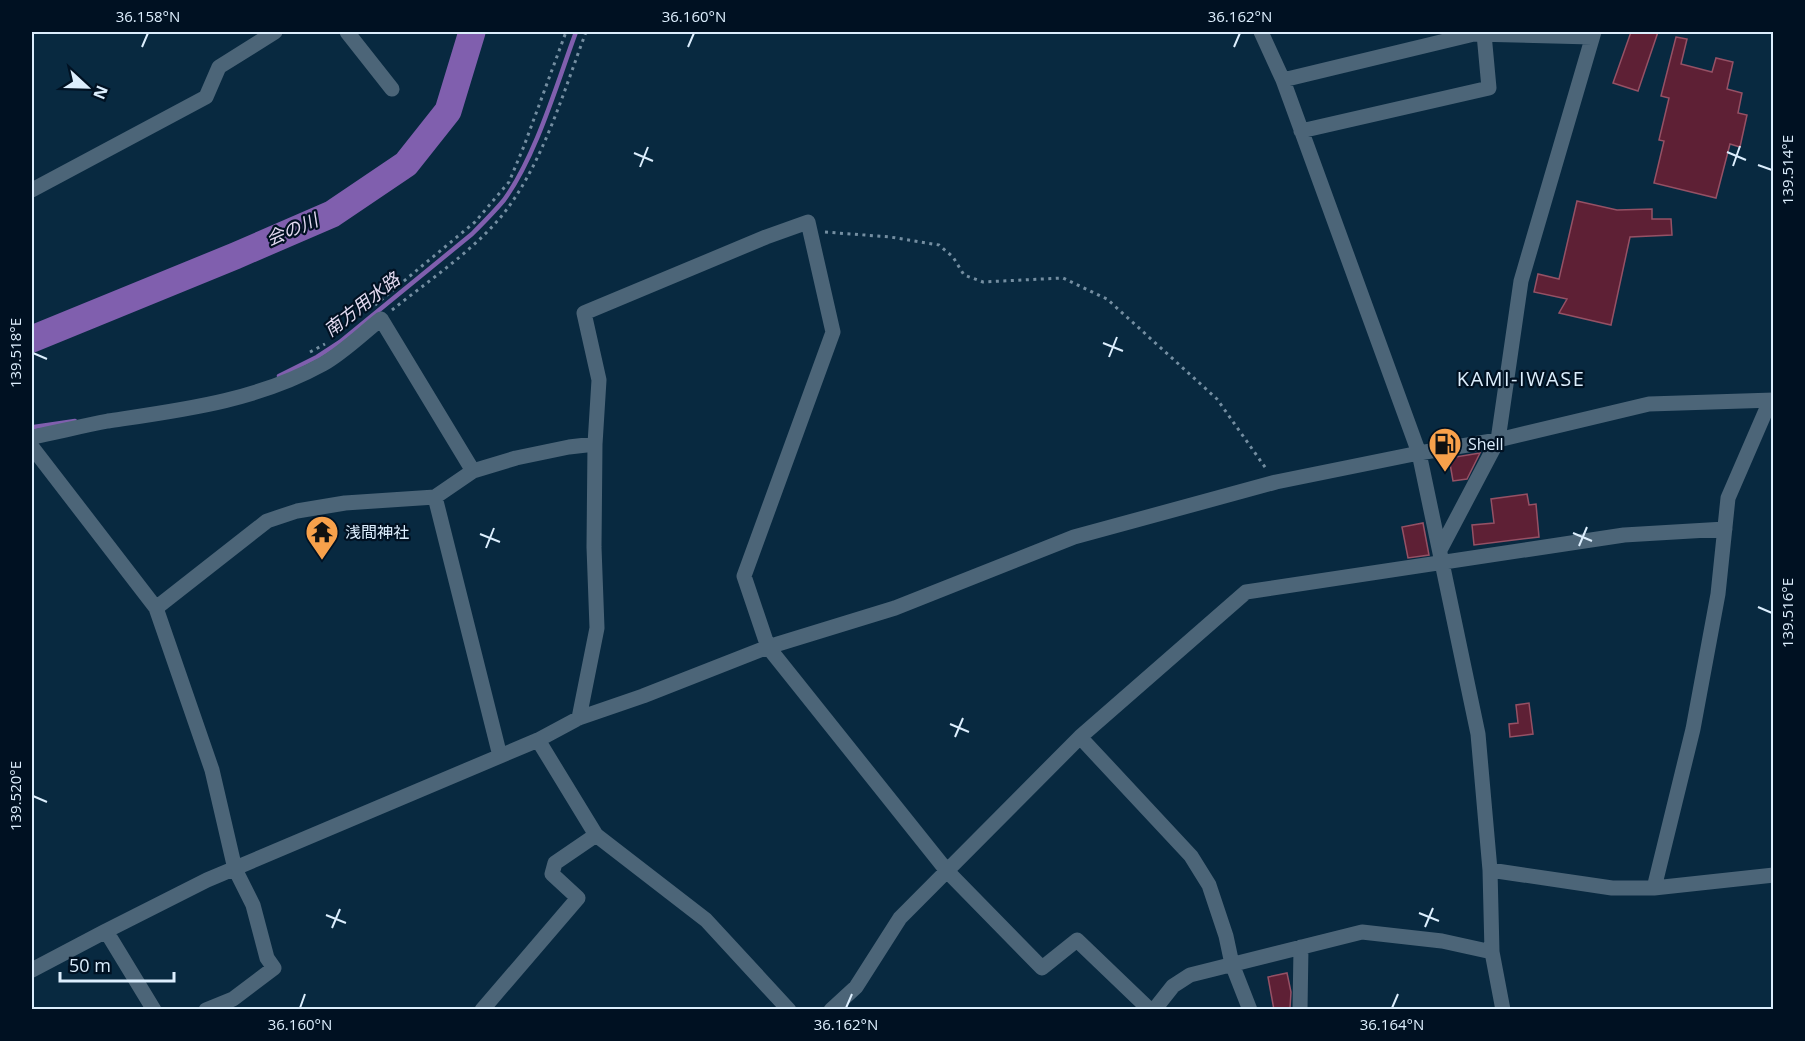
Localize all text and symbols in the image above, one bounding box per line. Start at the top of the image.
text: 36.158°N [116,6,180,26]
text: 36.160°N [662,6,726,26]
text: 36.162°N [1208,6,1272,26]
north arrow [57,57,117,117]
text: N [88,82,114,103]
text: 139.514°E [1777,135,1797,205]
water label: 会の川 [262,207,323,251]
water label: 南方用水路 [319,266,406,341]
text: 139.518°E [5,318,25,388]
district label: KAMI-IWASE [1457,365,1585,392]
fuel station icon: Shell [1427,426,1463,473]
place label: Shell [1468,433,1504,455]
temple icon: 浅間神社 [304,514,340,561]
place label: 浅間神社 [345,521,409,543]
text: 139.516°E [1777,578,1797,648]
text: 139.520°E [5,761,25,831]
scale bar [60,945,174,983]
text: 50 m [69,953,111,977]
text: 36.160°N [268,1014,332,1034]
text: 36.162°N [814,1014,878,1034]
text: 36.164°N [1360,1014,1424,1034]

